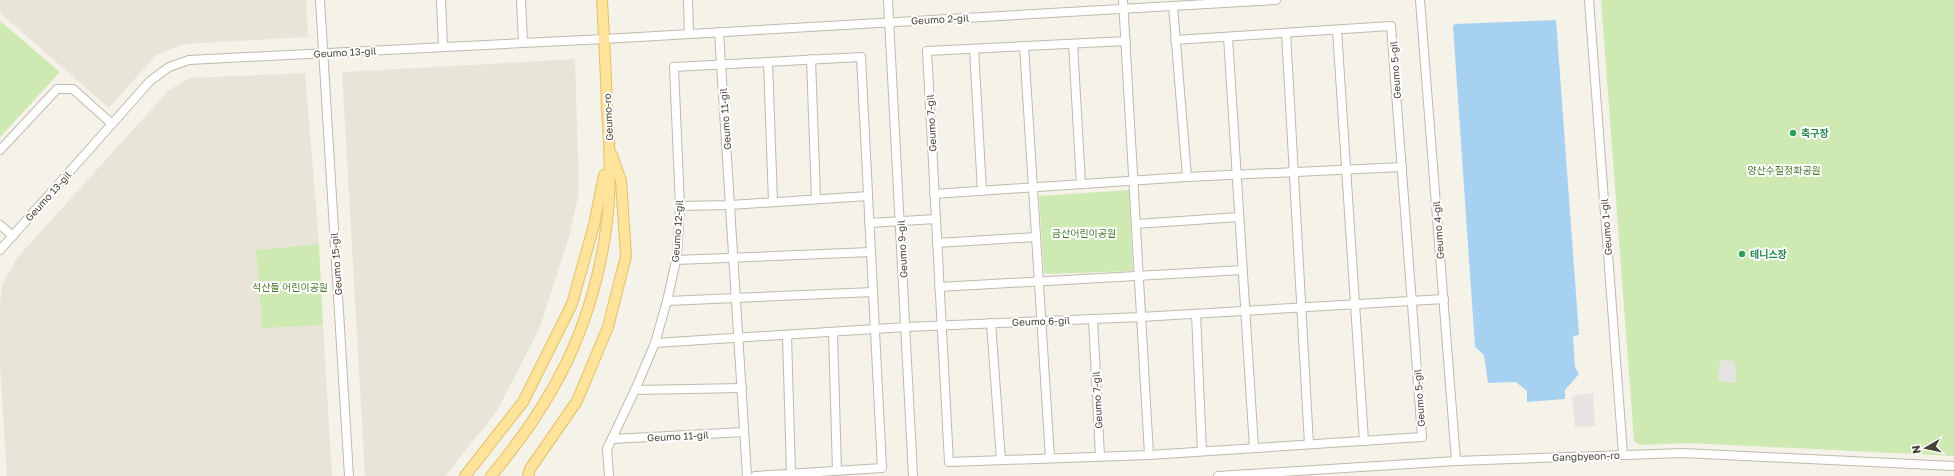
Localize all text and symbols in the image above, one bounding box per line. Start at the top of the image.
street label: Geumo 2-gil [911,11,969,27]
street label: Geumo 5-gil [1387,41,1403,99]
street label: Geumo 13-gil [313,44,377,60]
street label: Geumo 11-gil [717,88,733,150]
street label: Geumo-ro [601,93,615,141]
street label: Geumo 7-gil [924,94,938,152]
place label: 축구장 [1801,127,1829,139]
marker: 축구장 [1788,128,1798,138]
park label: 양산수질정화공원 [1747,164,1821,176]
street label: Geumo 13-gil [23,169,73,223]
street label: Geumo 1-gil [1598,198,1614,256]
street label: Geumo 12-gil [669,199,685,263]
street label: Geumo 4-gil [1430,201,1446,259]
street label: Geumo 9-gil [894,220,910,278]
park label: 금산어린이공원 [1052,227,1116,239]
street label: Geumo 15-gil [328,232,344,296]
place label: 테니스장 [1750,248,1787,260]
marker: 테니스장 [1737,249,1747,259]
park label: 석산들 어린이공원 [252,281,328,293]
street label: Geumo 6-gil [1012,314,1070,328]
street label: Geumo 5-gil [1411,369,1427,427]
street label: Geumo 7-gil [1090,371,1104,429]
street label: Geumo 11-gil [647,428,709,444]
north arrow [1906,428,1946,468]
text: N [1909,444,1923,455]
street label: Gangbyeon-ro [1552,449,1620,463]

